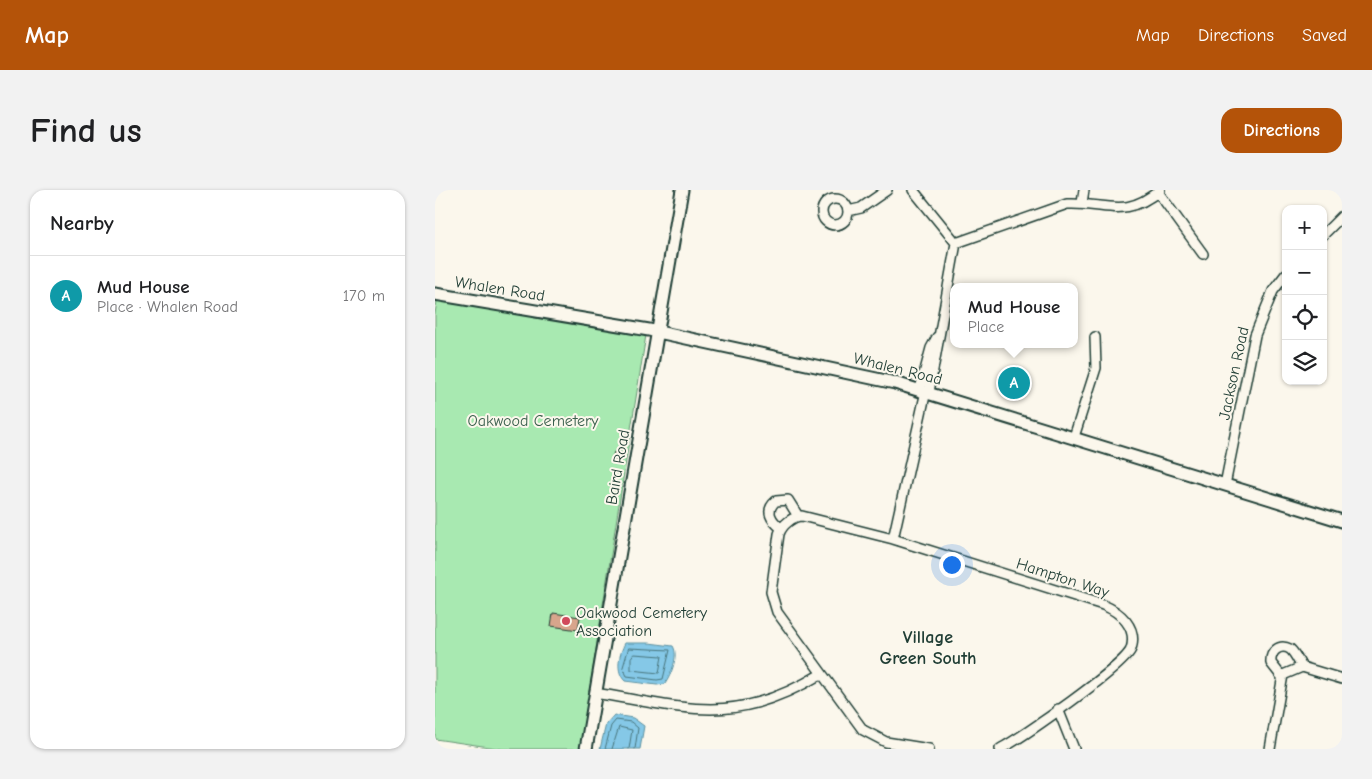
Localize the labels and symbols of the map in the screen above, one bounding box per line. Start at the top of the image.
street label: Whalen Road [454,273,546,305]
street label: Jackson Road [1215,325,1253,421]
street label: Whalen Road [851,349,944,389]
pin: A [998,364,1030,402]
park label: Oakwood Cemetery [467,412,599,430]
street label: Baird Road [603,428,633,506]
your location [939,552,965,578]
street label: Hampton Way [1014,555,1112,602]
place label: Oakwood Cemetery Association [576,604,708,640]
marker: Oakwood Cemetery Association [560,615,572,627]
district label: Village Green South [879,627,977,669]

